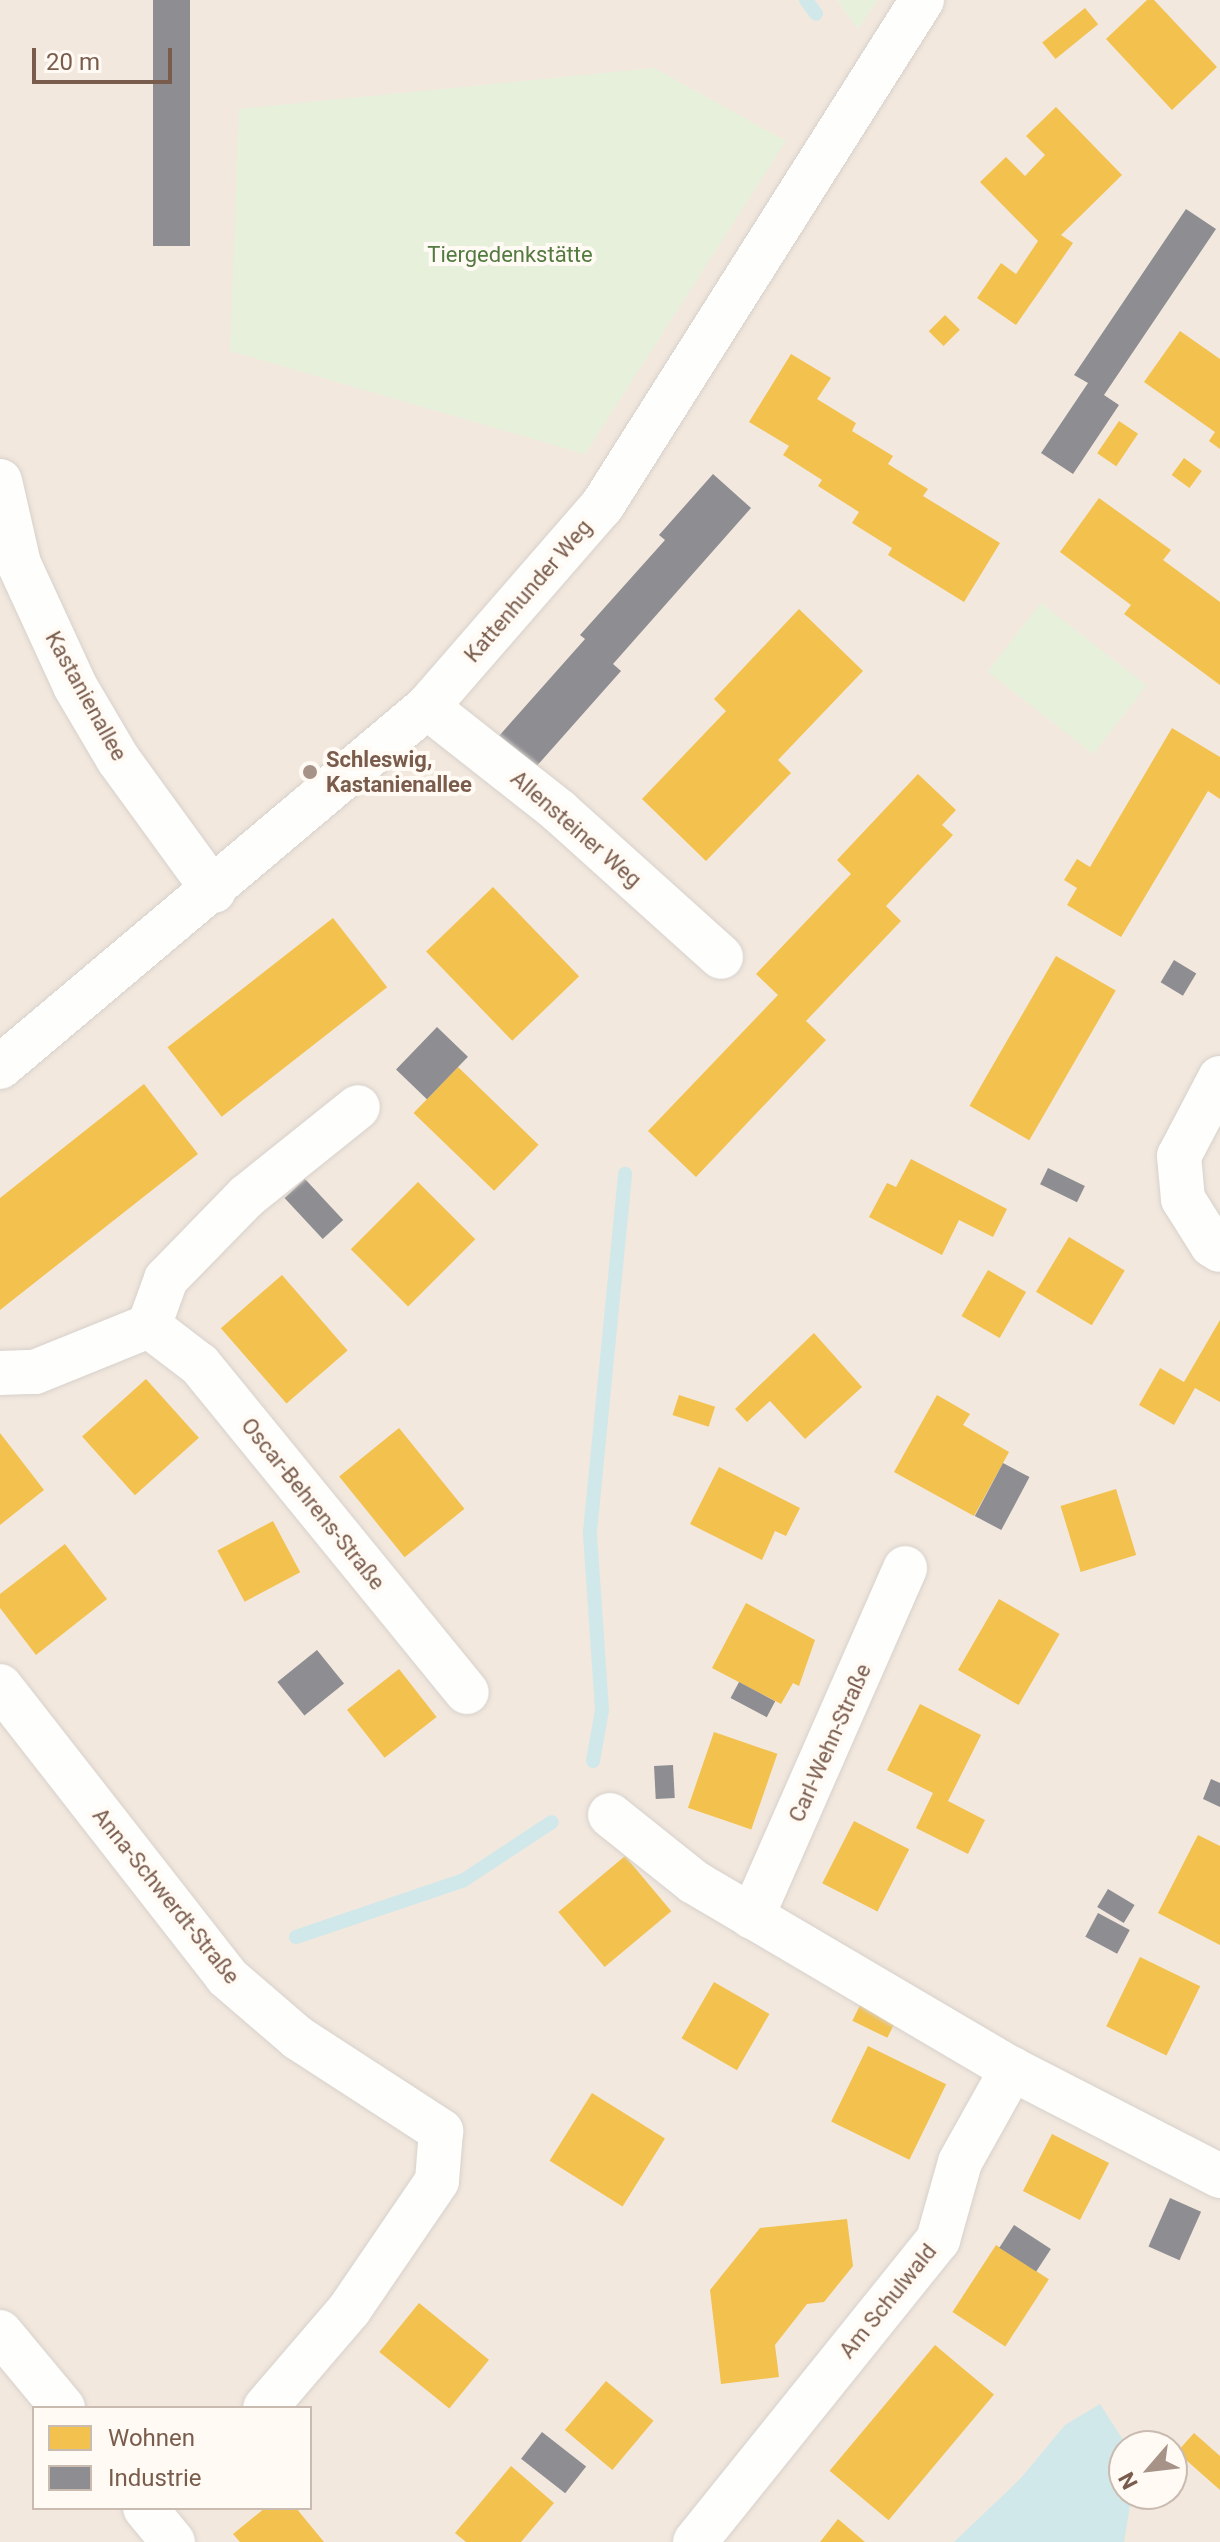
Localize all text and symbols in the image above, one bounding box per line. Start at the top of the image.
scale bar [36,32,176,82]
text: 20 m [46,48,100,76]
park label: Tiergedenkstätte [427,242,593,268]
street label: Kattenhunder Weg [459,514,597,668]
street label: Kastanienallee [40,627,132,765]
place label: Schleswig, Kastanienallee [326,746,472,798]
marker: Schleswig, Kastanienallee [301,763,319,781]
street label: Allensteiner Weg [505,765,647,893]
street label: Oscar-Behrens-Straße [236,1413,390,1595]
street label: Carl-Wehn-Straße [783,1660,877,1826]
street label: Anna-Schwerdt-Straße [87,1803,245,1989]
street label: Am Schulwald [834,2238,942,2364]
legend [32,2406,312,2510]
text: Wohnen [108,2424,195,2452]
north arrow [1108,2430,1188,2510]
text: Industrie [108,2464,201,2492]
text: N [1113,2468,1143,2493]

